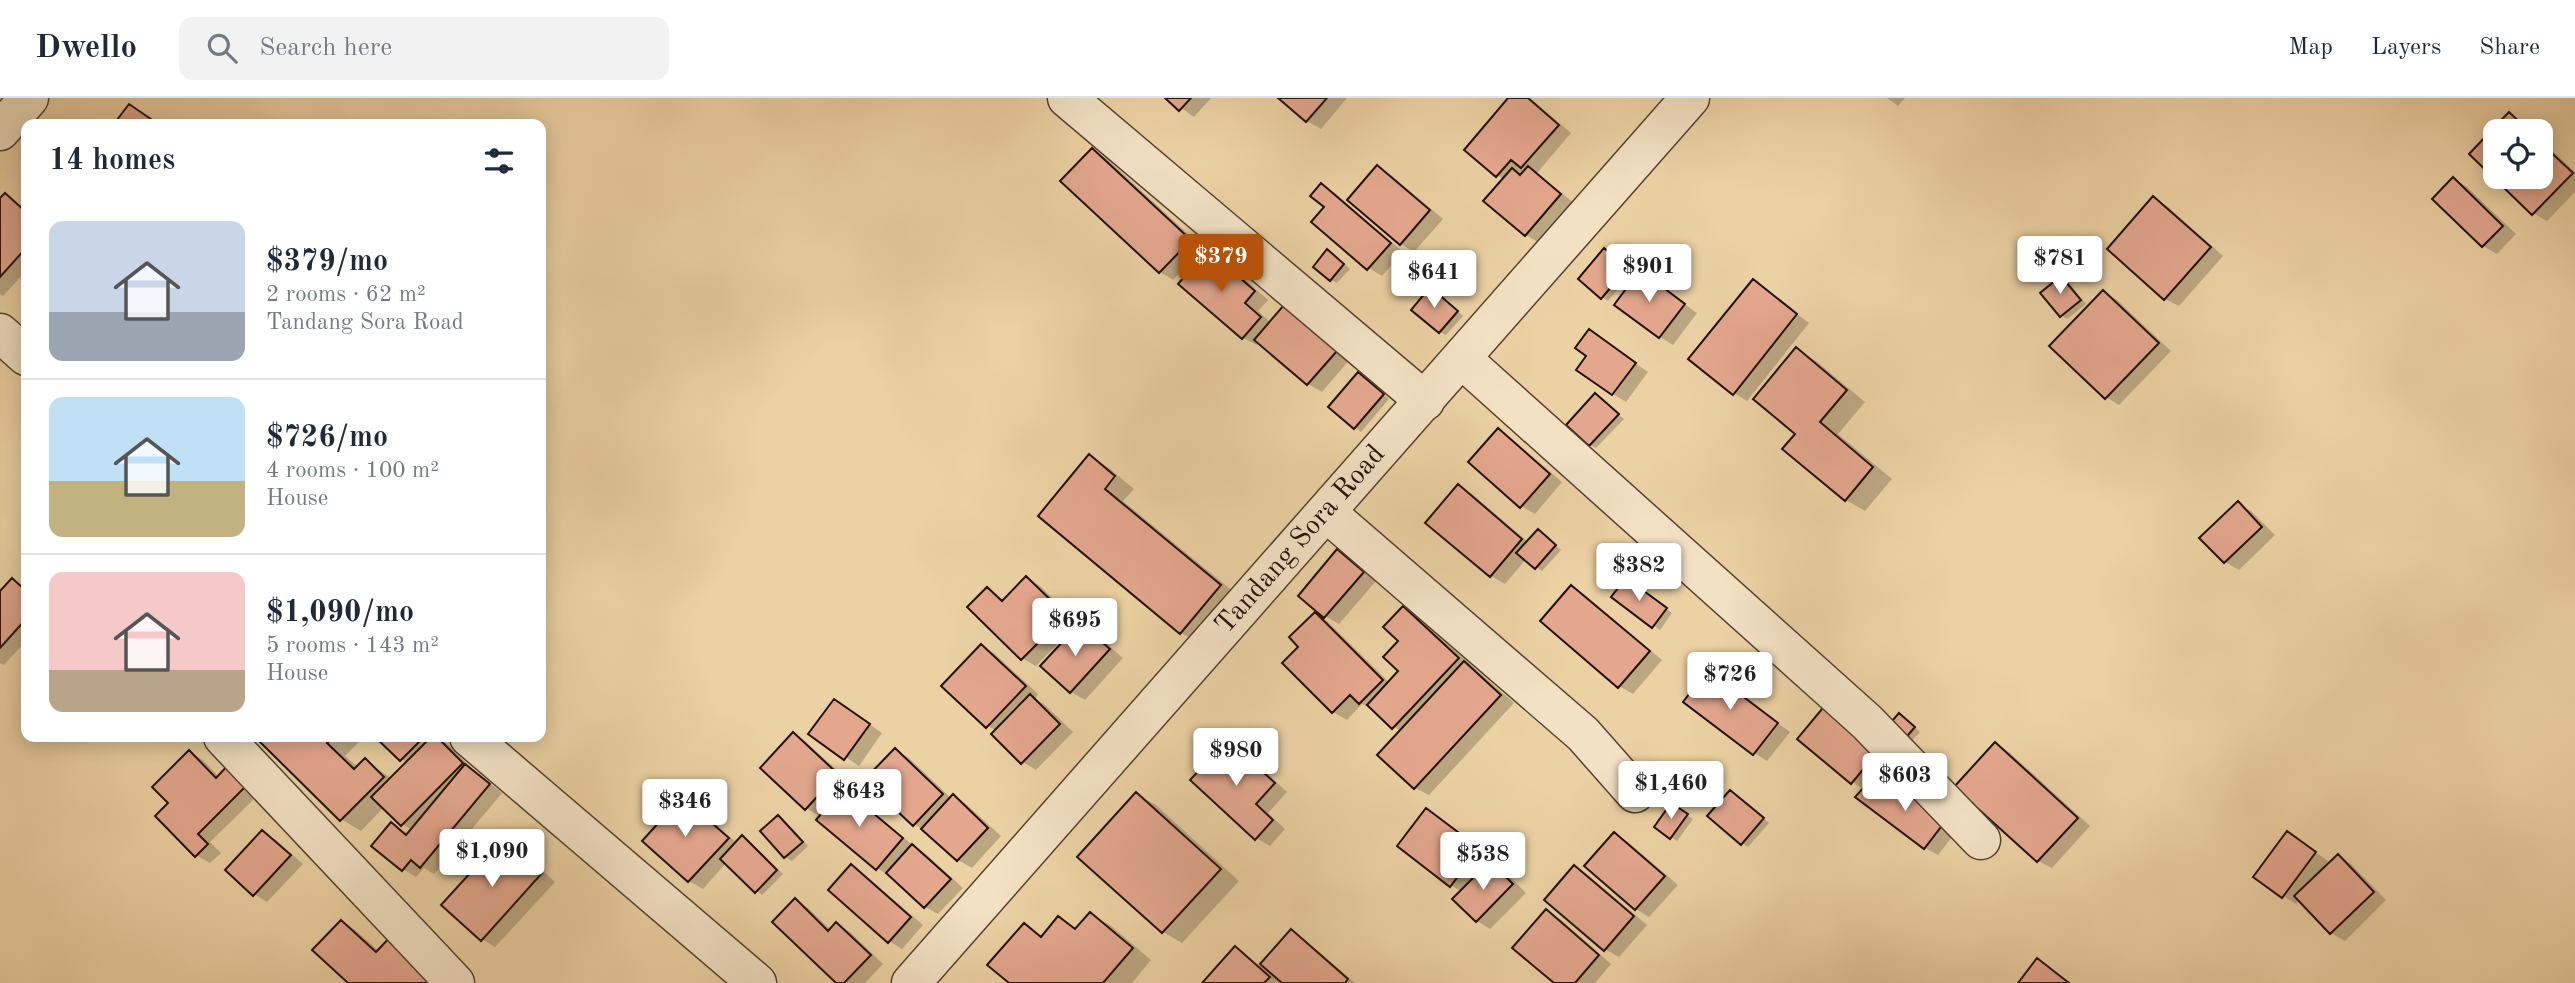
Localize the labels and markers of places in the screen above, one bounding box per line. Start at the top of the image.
pin: $379 [1180,234,1262,294]
pin: $781 [2019,236,2101,296]
pin: $901 [1608,244,1690,304]
pin: $641 [1393,250,1475,310]
pin: $382 [1598,544,1680,603]
pin: $695 [1034,598,1116,658]
pin: $726 [1689,652,1771,712]
pin: $980 [1195,728,1277,788]
pin: $603 [1864,754,1946,813]
pin: $1,460 [1614,762,1728,821]
pin: $643 [818,770,900,829]
pin: $346 [644,780,726,839]
pin: $1,090 [435,830,549,889]
pin: $538 [1442,832,1524,892]

